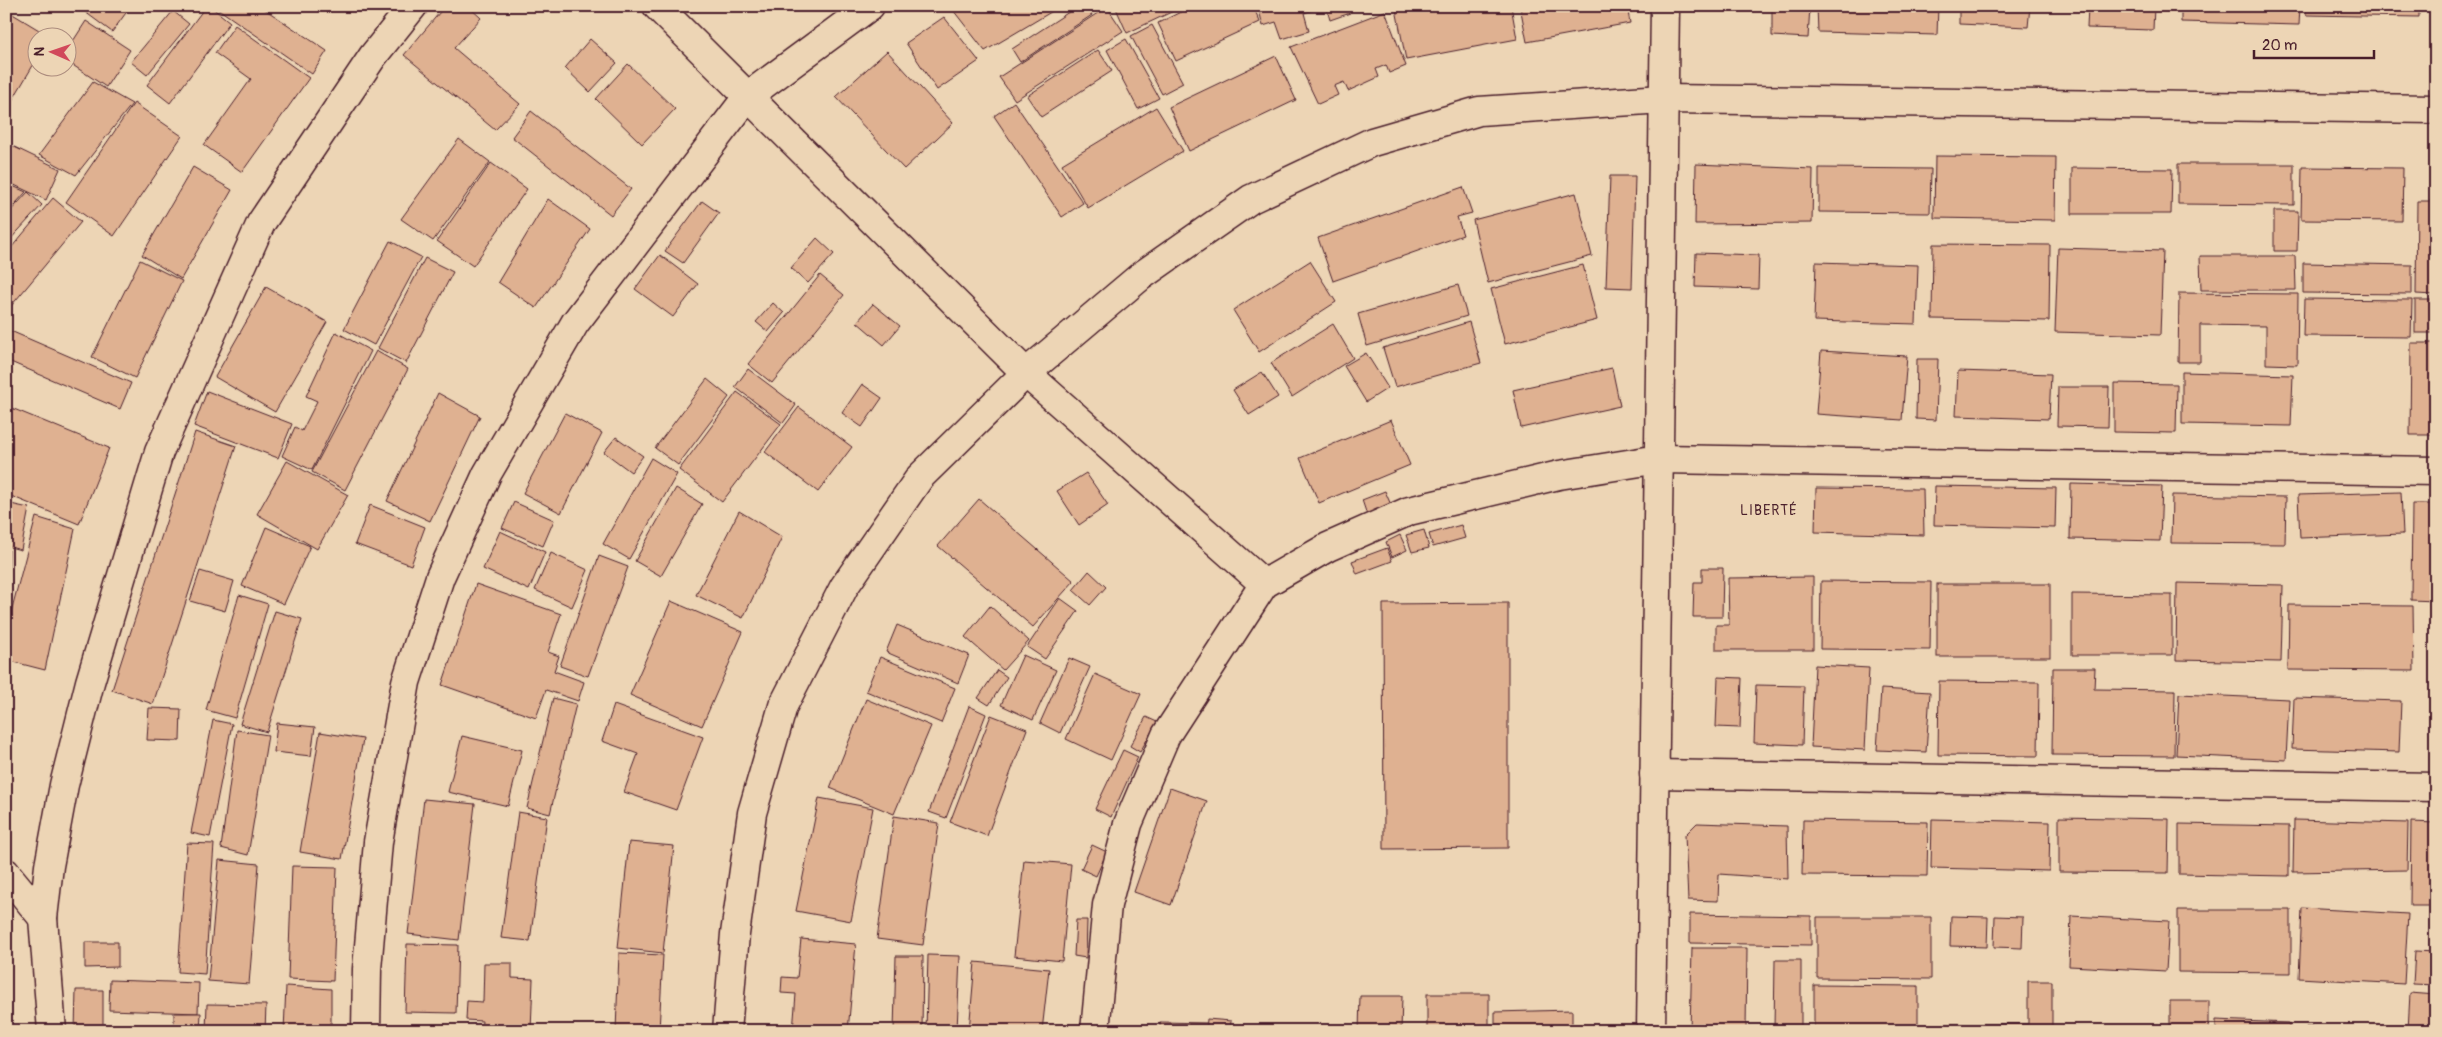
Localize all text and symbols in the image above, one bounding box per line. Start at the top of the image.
north arrow [28,28,78,78]
scale bar [2254,28,2374,60]
text: 20 m [2262,36,2297,55]
text: N [31,47,48,57]
district label: LIBERTÉ [1740,501,1798,519]

